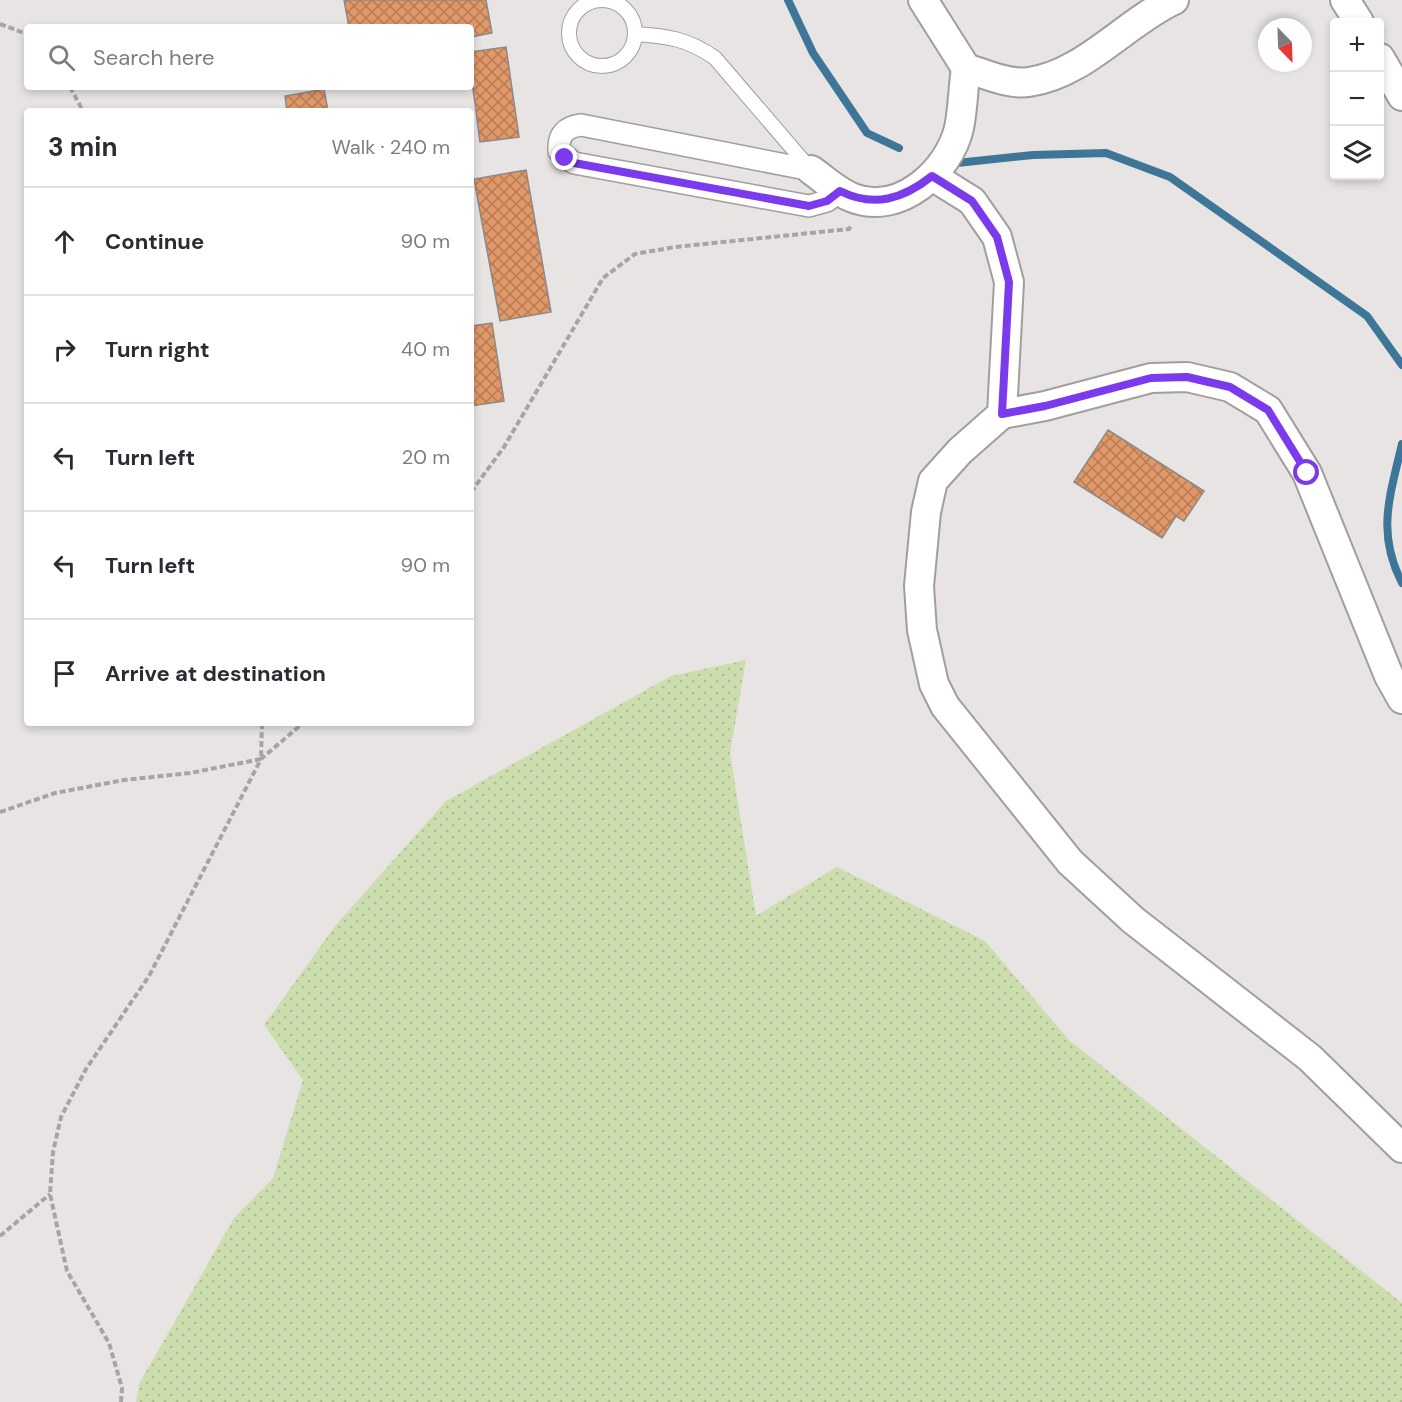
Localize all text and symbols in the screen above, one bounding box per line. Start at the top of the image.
north arrow [1258,18,1312,72]
map controls [1330,18,1384,180]
button: + [1330,18,1384,72]
search box [24,24,474,90]
icon: search [45,41,78,74]
text: Search here [93,43,214,72]
button: − [1330,72,1384,126]
button: layers [1330,126,1384,180]
text: 3 min [48,130,117,164]
text: Walk · 240 m [331,134,450,160]
route end [551,144,577,170]
icon: ahead [48,225,81,258]
text: Continue [105,227,204,256]
text: 90 m [401,228,450,254]
icon: right [48,333,81,366]
text: Turn right [105,335,210,364]
text: 40 m [401,336,450,362]
icon: left [48,441,81,474]
text: Turn left [105,443,195,472]
text: 20 m [402,444,450,470]
route start [1293,459,1319,485]
icon: left [48,549,81,582]
text: Turn left [105,551,195,580]
text: 90 m [401,552,450,578]
icon: arrive [48,657,81,690]
text: Arrive at destination [105,659,326,688]

